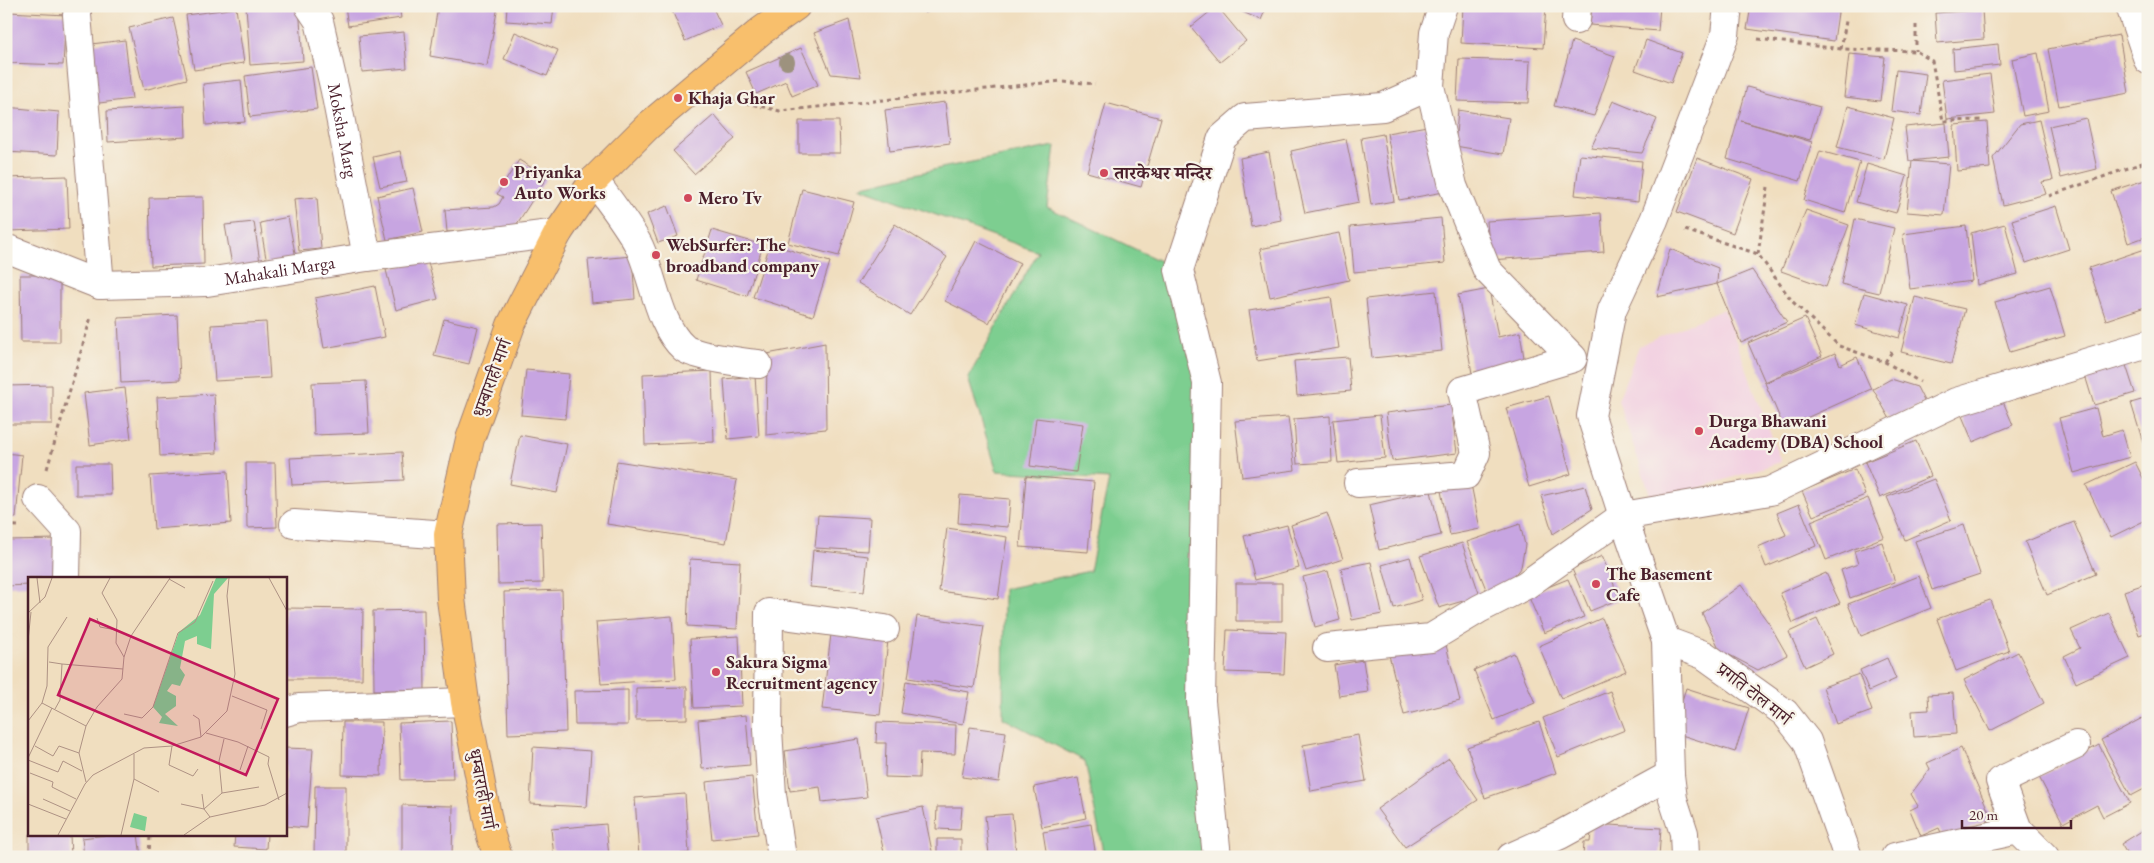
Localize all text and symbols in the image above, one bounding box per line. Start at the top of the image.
street label: Moksha Marg [323,81,363,180]
place label: Khaja Ghar [688,86,775,109]
marker: Khaja Ghar [672,92,684,104]
place label: Priyanka Auto Works [513,160,606,204]
place label: तारकेश्वर मन्दिर [1112,161,1214,184]
marker: तारकेश्वर मन्दिर [1098,167,1110,179]
marker: Priyanka Auto Works [498,176,510,188]
place label: Mero Tv [698,186,762,209]
marker: Mero Tv [682,192,694,204]
place label: WebSurfer: The broadband company [666,233,819,277]
marker: WebSurfer: The broadband company [650,249,662,261]
street label: Mahakali Marga [222,250,337,290]
street label: धुम्बाराही मार्ग [467,334,517,420]
place label: Durga Bhawani Academy (DBA) School [1708,409,1883,453]
marker: Durga Bhawani Academy (DBA) School [1693,425,1705,437]
place label: The Basement Cafe [1606,562,1712,606]
inset map [28,577,286,836]
marker: The Basement Cafe [1590,578,1602,590]
place label: Sakura Sigma Recruitment agency [726,650,878,694]
street label: प्रगति टोल मार्ग [1712,657,1797,731]
marker: Sakura Sigma Recruitment agency [710,666,722,678]
street label: धुम्बाराही मार्ग [463,747,502,832]
scale bar [1962,798,2070,830]
text: 20 m [1969,805,1998,824]

